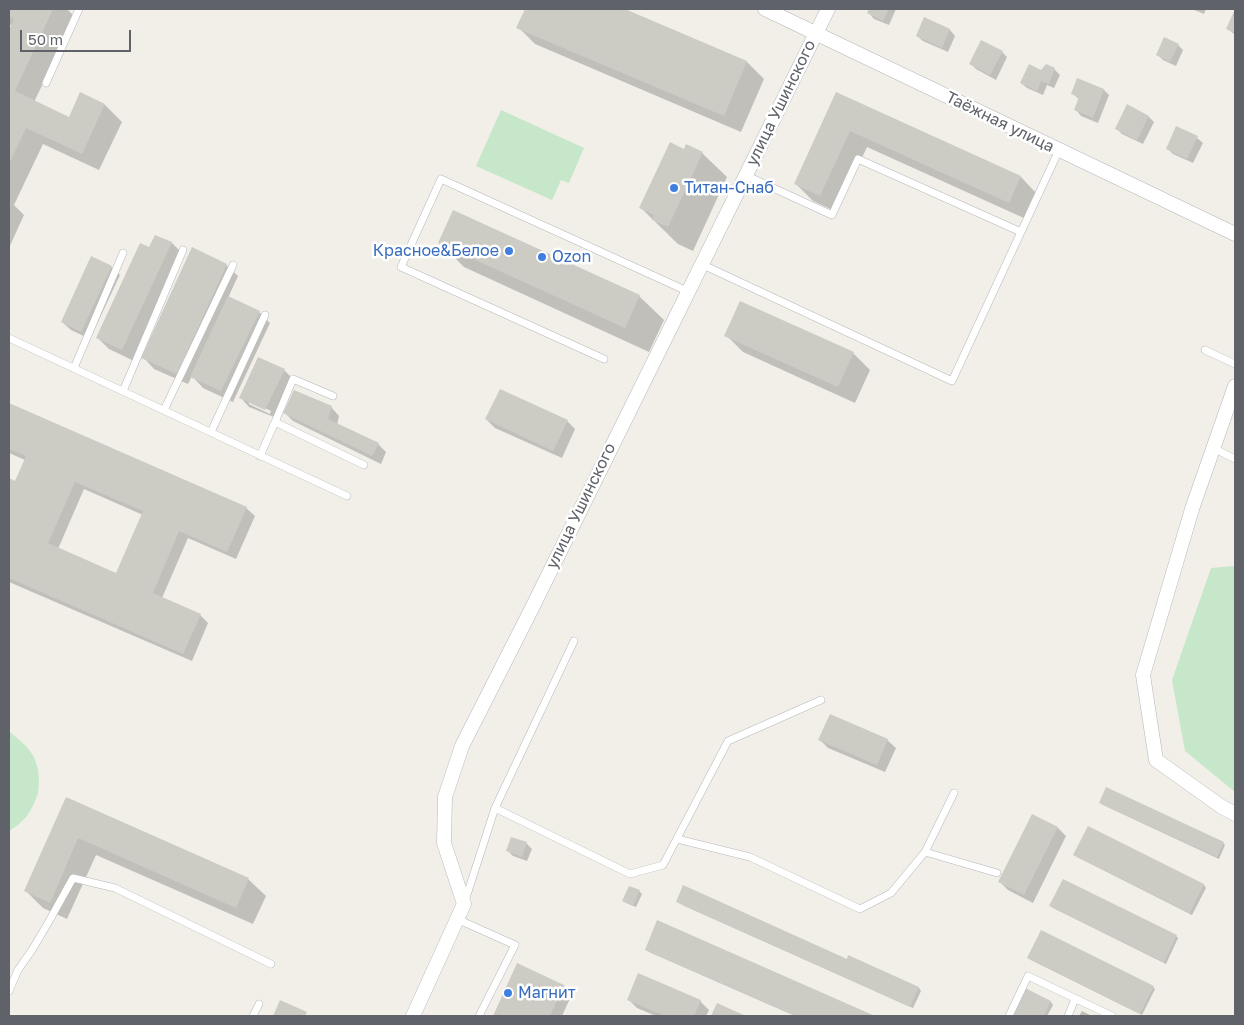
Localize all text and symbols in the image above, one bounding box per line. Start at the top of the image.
scale bar [22,20,134,52]
text: 50 m [28,30,63,48]
street label: улица Ушинского [742,37,820,169]
street label: Таёжная улица [943,87,1057,157]
place label: Титан-Снаб [684,178,774,198]
marker: Титан-Снаб [668,182,680,194]
place label: Красное&Белое [373,241,499,261]
marker: Красное&Белое [503,245,515,257]
place label: Ozon [552,247,591,267]
marker: Ozon [536,251,548,263]
street label: улица Ушинского [542,440,620,572]
place label: Магнит [518,983,576,1003]
marker: Магнит [502,987,514,999]

